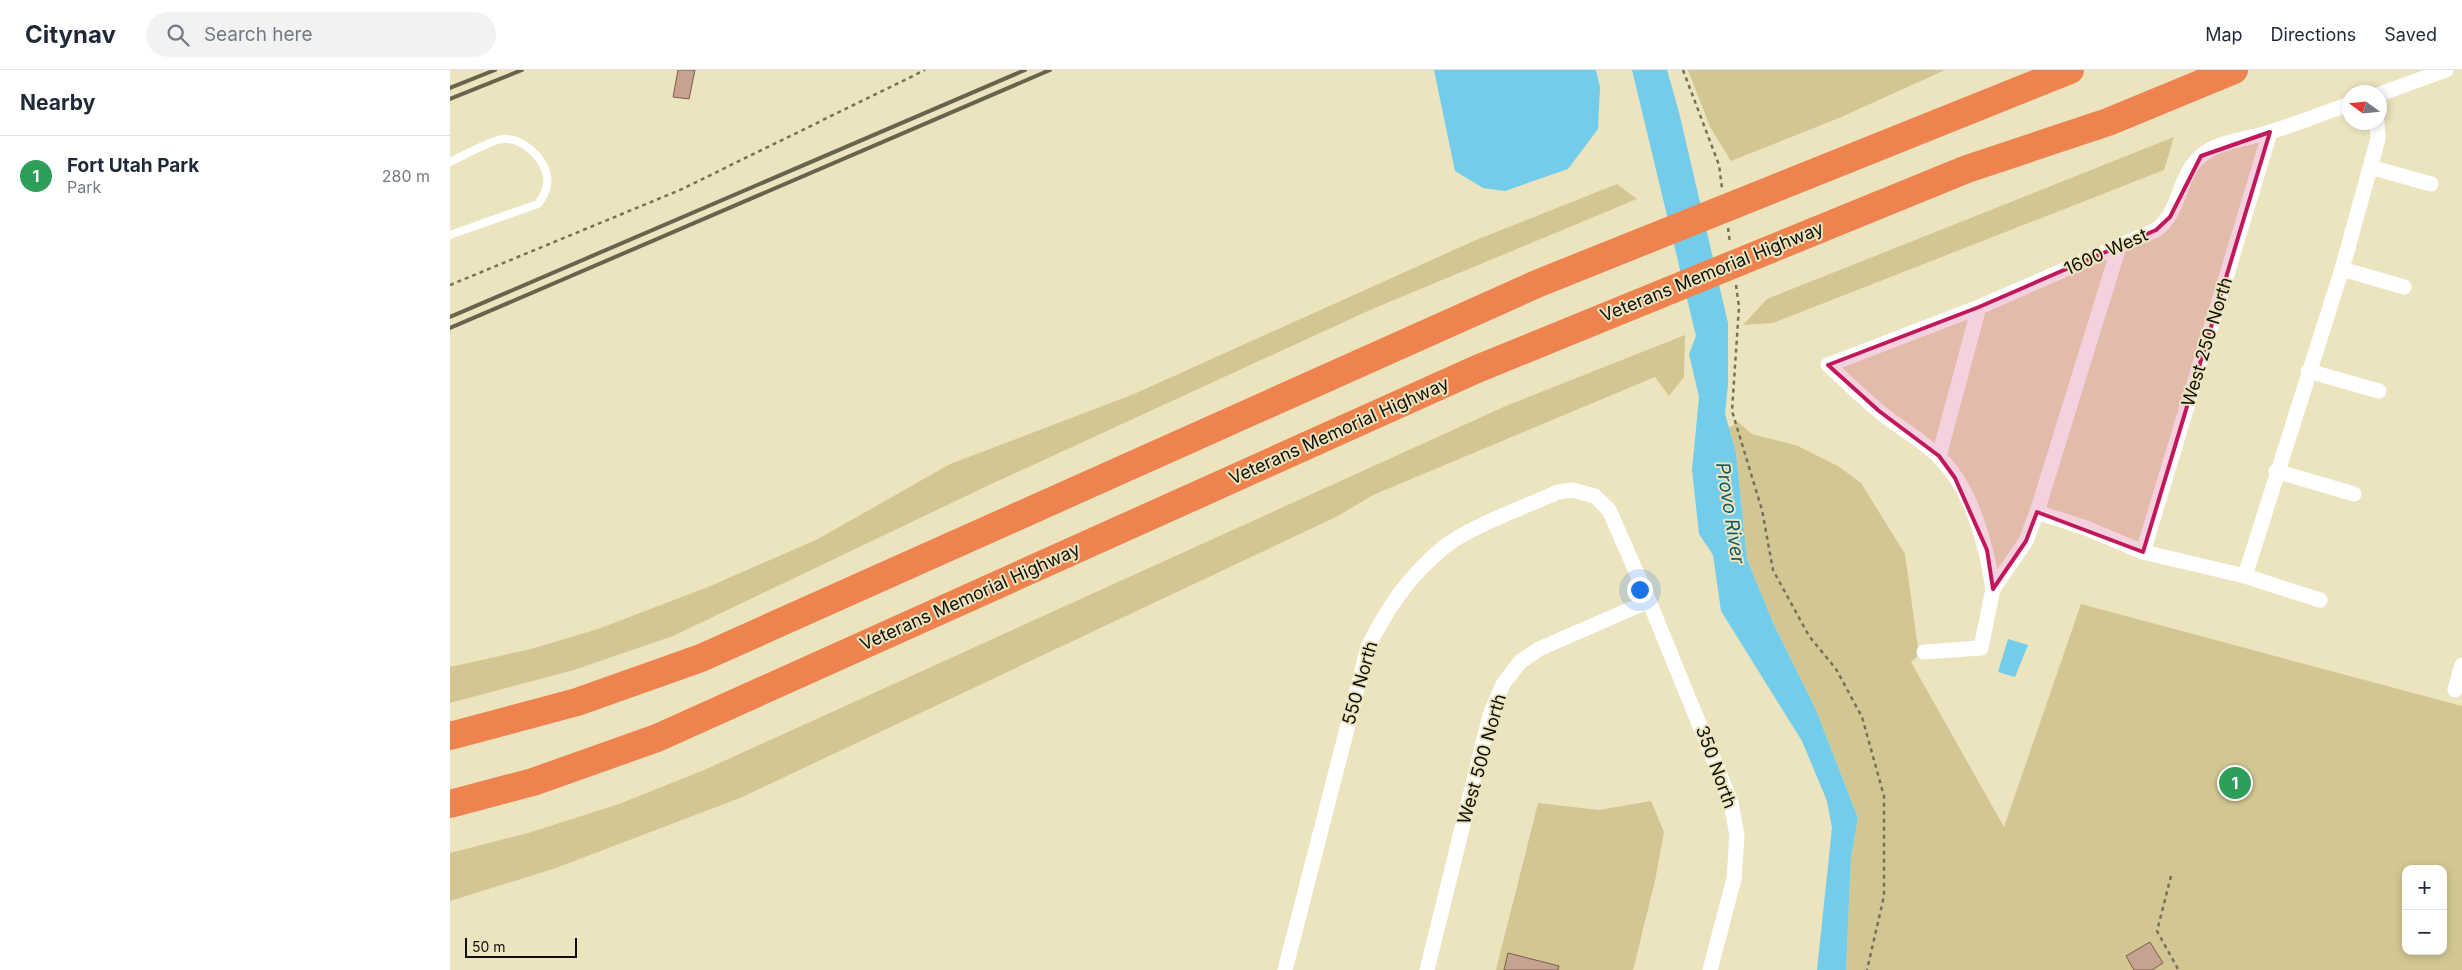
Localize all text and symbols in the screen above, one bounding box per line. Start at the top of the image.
search box [146,12,496,57]
text: Citynav [25,20,116,49]
icon: search [164,21,192,49]
text: Search here [204,23,313,46]
text: Map [2205,24,2243,45]
text: Directions [2271,24,2356,45]
text: Saved [2384,24,2437,45]
north arrow [2342,85,2387,130]
text: Nearby [20,90,95,115]
text: Fort Utah Park [67,154,199,177]
text: 1 [33,166,39,186]
text: 280 m [382,166,430,186]
text: Park [67,177,101,197]
street label: Veterans Memorial Highway [1597,217,1826,326]
street label: 1600 West [2061,224,2151,279]
street label: West 250 North [2177,275,2236,409]
street label: Veterans Memorial Highway [1226,372,1452,489]
water label: Provo River [1711,461,1750,566]
street label: Veterans Memorial Highway [857,538,1083,655]
your location [1627,577,1653,603]
street label: 550 North [1338,639,1381,727]
street label: West 500 North [1453,691,1510,826]
street label: 350 North [1692,723,1741,811]
pin: 1 [2219,764,2251,802]
map controls [2402,865,2447,955]
button: + [2402,865,2447,910]
button: − [2402,910,2447,955]
scale bar [465,935,578,958]
text: 50 m [472,938,506,955]

